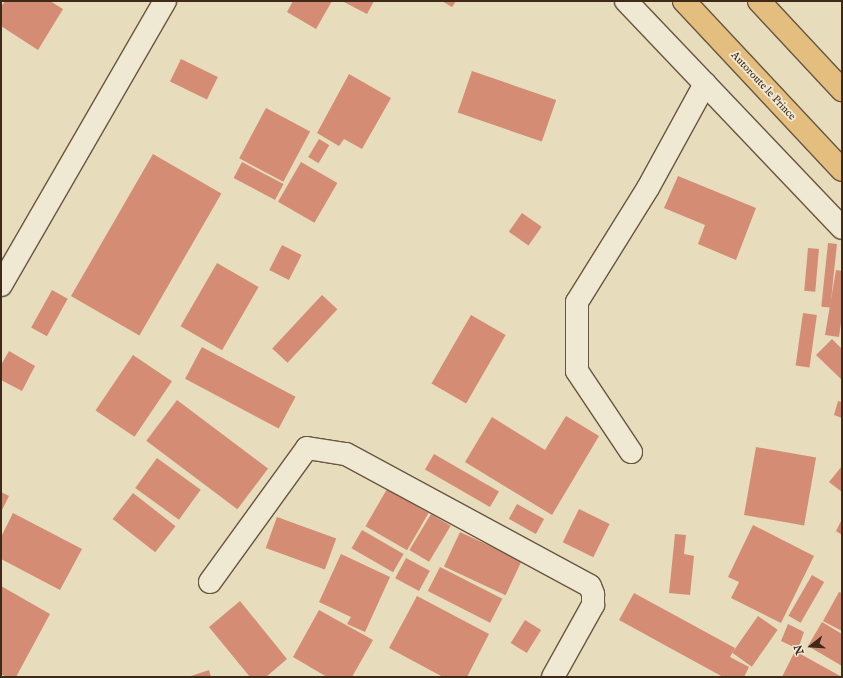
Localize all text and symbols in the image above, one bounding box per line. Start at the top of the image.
street label: Autoroute le Prince [728,49,798,123]
north arrow [791,626,831,666]
text: N [791,643,808,656]

